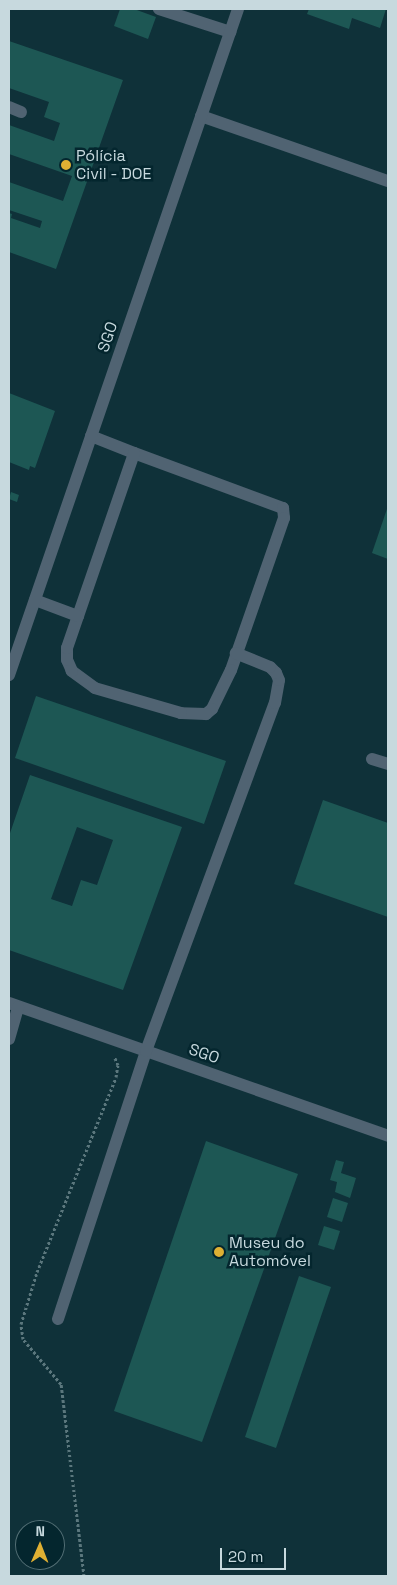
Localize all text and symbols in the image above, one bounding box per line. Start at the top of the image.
place label: Pólícia Civil - DOE [76,146,152,184]
marker: Pólícia Civil - DOE [60,159,72,171]
street label: SGO [94,319,122,355]
street label: SGO [186,1040,222,1068]
place label: Museu do Automóvel [229,1233,311,1271]
marker: Museu do Automóvel [213,1246,225,1258]
north arrow [15,1520,65,1570]
text: N [35,1522,45,1540]
scale bar [222,1538,288,1570]
text: 20 m [228,1547,263,1566]

